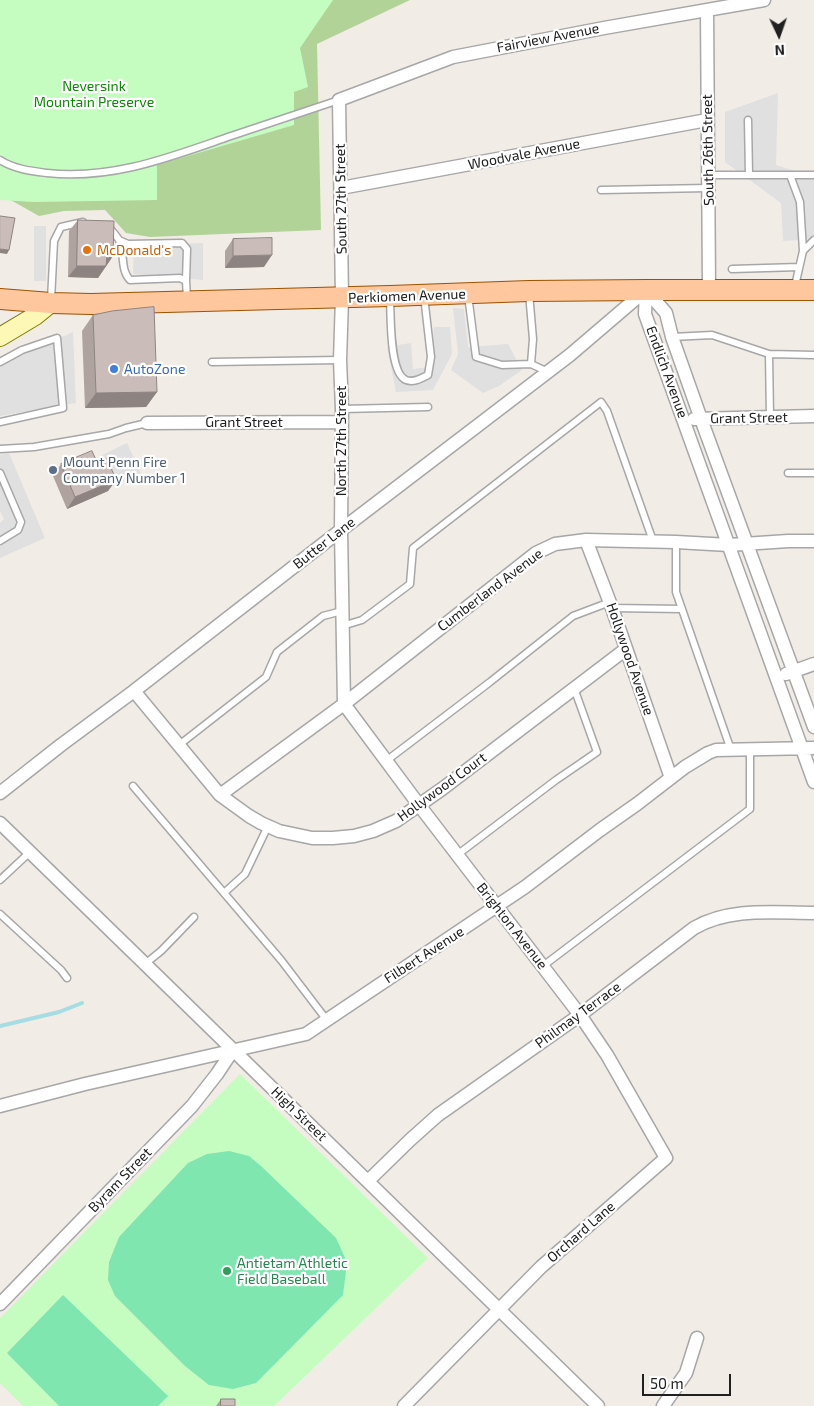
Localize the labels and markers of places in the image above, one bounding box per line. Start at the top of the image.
place label: McDonald's [97,242,171,258]
marker: McDonald's [81,244,93,256]
place label: AutoZone [124,361,185,377]
marker: AutoZone [108,363,120,375]
place label: Mount Penn Fire Company Number 1 [63,454,186,487]
marker: Mount Penn Fire Company Number 1 [47,464,59,476]
place label: Antietam Athletic Field Baseball [237,1255,348,1288]
marker: Antietam Athletic Field Baseball [221,1265,233,1277]

